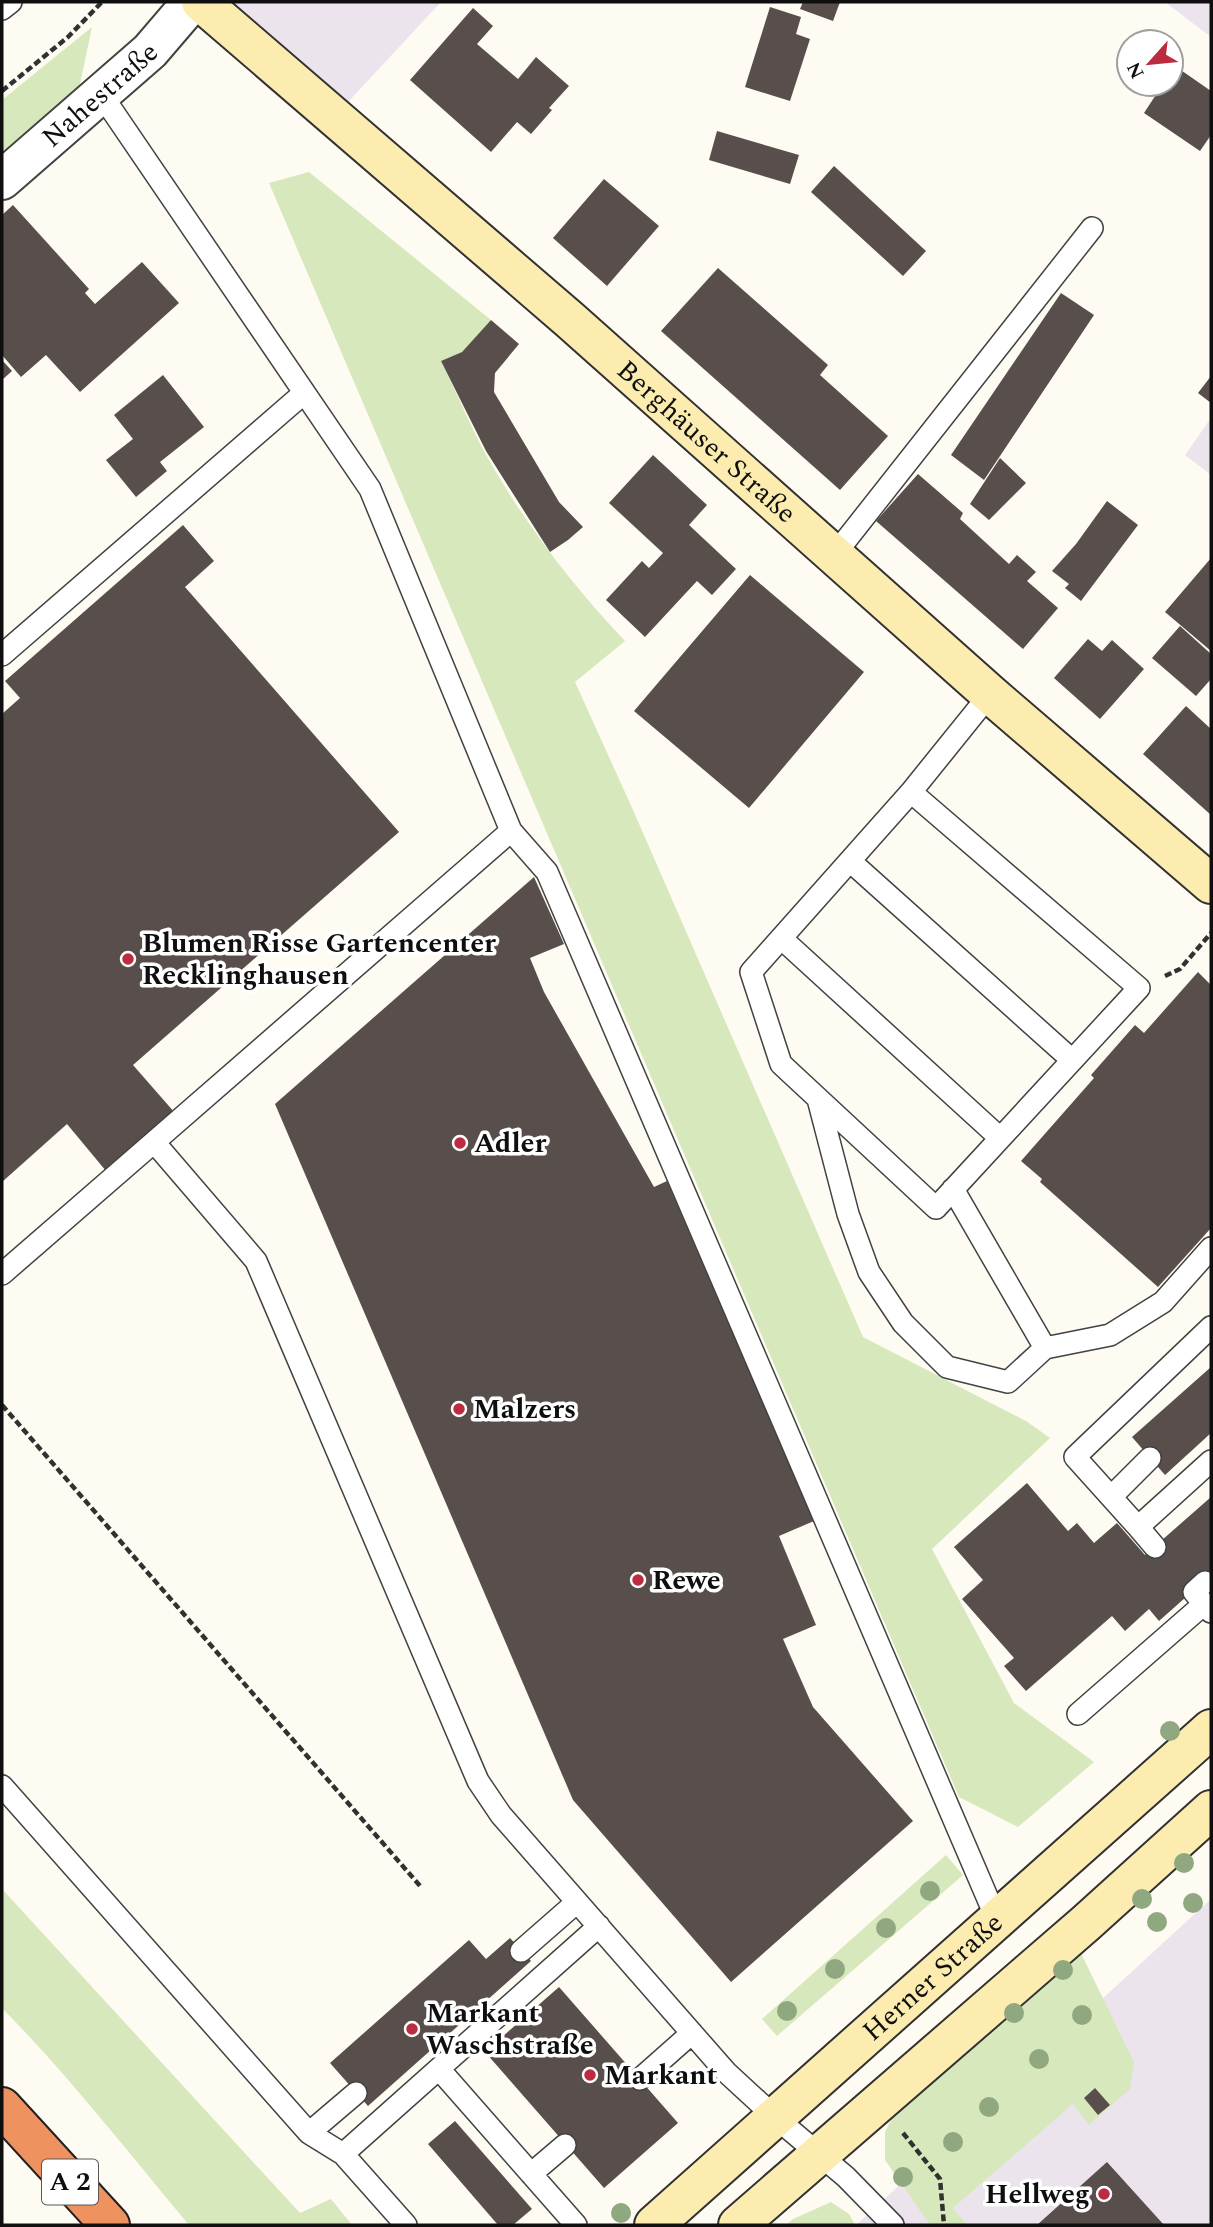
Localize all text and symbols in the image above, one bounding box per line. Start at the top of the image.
north arrow [1115,28,1185,98]
street label: Nahestraße [32,31,168,158]
text: N [1120,57,1153,84]
street label: Berghäuser Straße [607,350,806,534]
place label: Blumen Risse Gartencenter Recklinghausen [142,922,496,997]
marker: Blumen Risse Gartencenter Recklinghausen [120,951,136,967]
place label: Adler [474,1122,546,1165]
marker: Adler [452,1135,468,1151]
place label: Malzers [473,1388,576,1431]
marker: Malzers [451,1401,467,1417]
place label: Rewe [652,1559,721,1602]
marker: Rewe [630,1572,646,1588]
street label: Herner Straße [852,1902,1013,2052]
place label: Markant Waschstraße [426,1992,594,2067]
marker: Markant Waschstraße [404,2021,420,2037]
place label: Markant [604,2054,718,2097]
marker: Markant [582,2067,598,2083]
road number: A 2 [42,2160,98,2204]
place label: Hellweg [985,2173,1090,2216]
marker: Hellweg [1096,2186,1112,2202]

